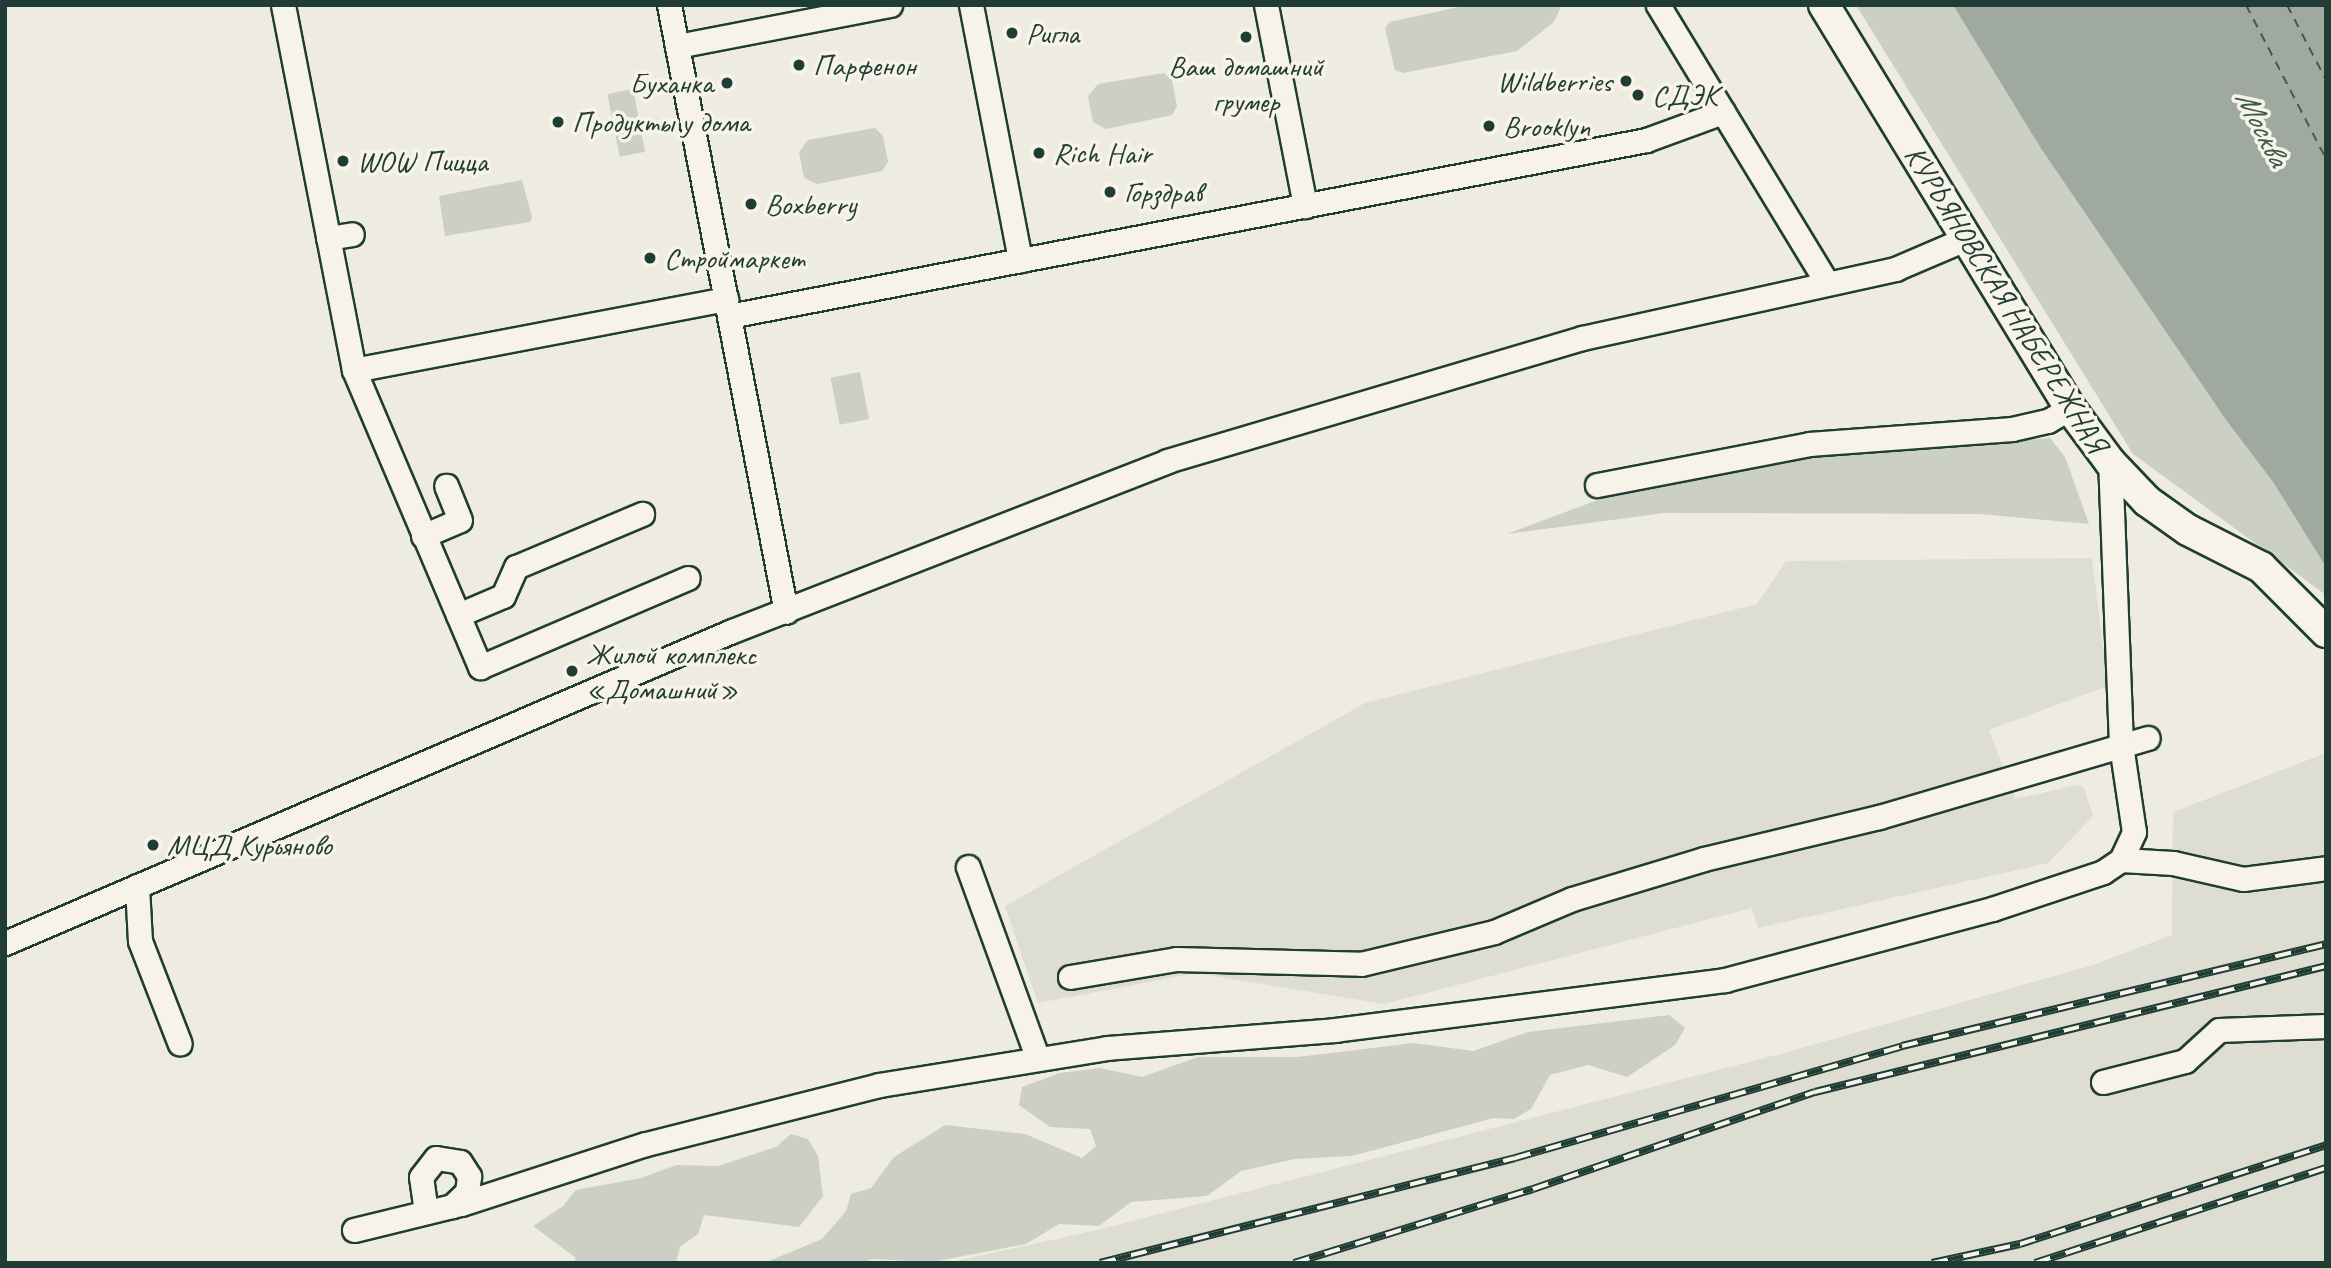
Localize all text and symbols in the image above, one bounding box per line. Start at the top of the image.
place label: Ригла [1026,15,1079,51]
marker: Ригла [1004,25,1020,41]
marker: Ваш домашний грумер [1238,29,1254,45]
place label: Парфенон [813,47,916,83]
place label: Ваш домашний грумер [1168,48,1324,118]
marker: Парфенон [791,57,807,73]
place label: Wildberries [1497,63,1612,99]
place label: Буханка [630,65,713,101]
marker: Wildberries [1618,73,1634,89]
marker: Буханка [719,75,735,91]
place label: СДЭК [1652,77,1718,113]
water label: Москва [2227,84,2297,172]
marker: СДЭК [1630,87,1646,103]
place label: Продукты у дома [572,104,749,140]
place label: Brooklyn [1503,108,1590,144]
marker: Продукты у дома [550,114,566,130]
marker: Brooklyn [1481,118,1497,134]
place label: Rich Hair [1053,135,1153,171]
street label: КУРЬЯНОВСКАЯ НАБЕРЕЖНАЯ [1897,139,2115,459]
place label: WOW Пицца [357,143,487,179]
marker: Rich Hair [1031,145,1047,161]
marker: WOW Пицца [335,153,351,169]
place label: Горздрав [1124,174,1202,210]
marker: Горздрав [1102,184,1118,200]
place label: Boxberry [765,186,856,222]
marker: Boxberry [743,196,759,212]
place label: Строймаркет [664,240,804,276]
marker: Строймаркет [642,250,658,266]
place label: Жилой комплекс «Домашний» [586,636,756,706]
marker: Жилой комплекс «Домашний» [564,663,580,679]
place label: МЦД Курьяново [167,827,332,863]
marker: МЦД Курьяново [145,837,161,853]

